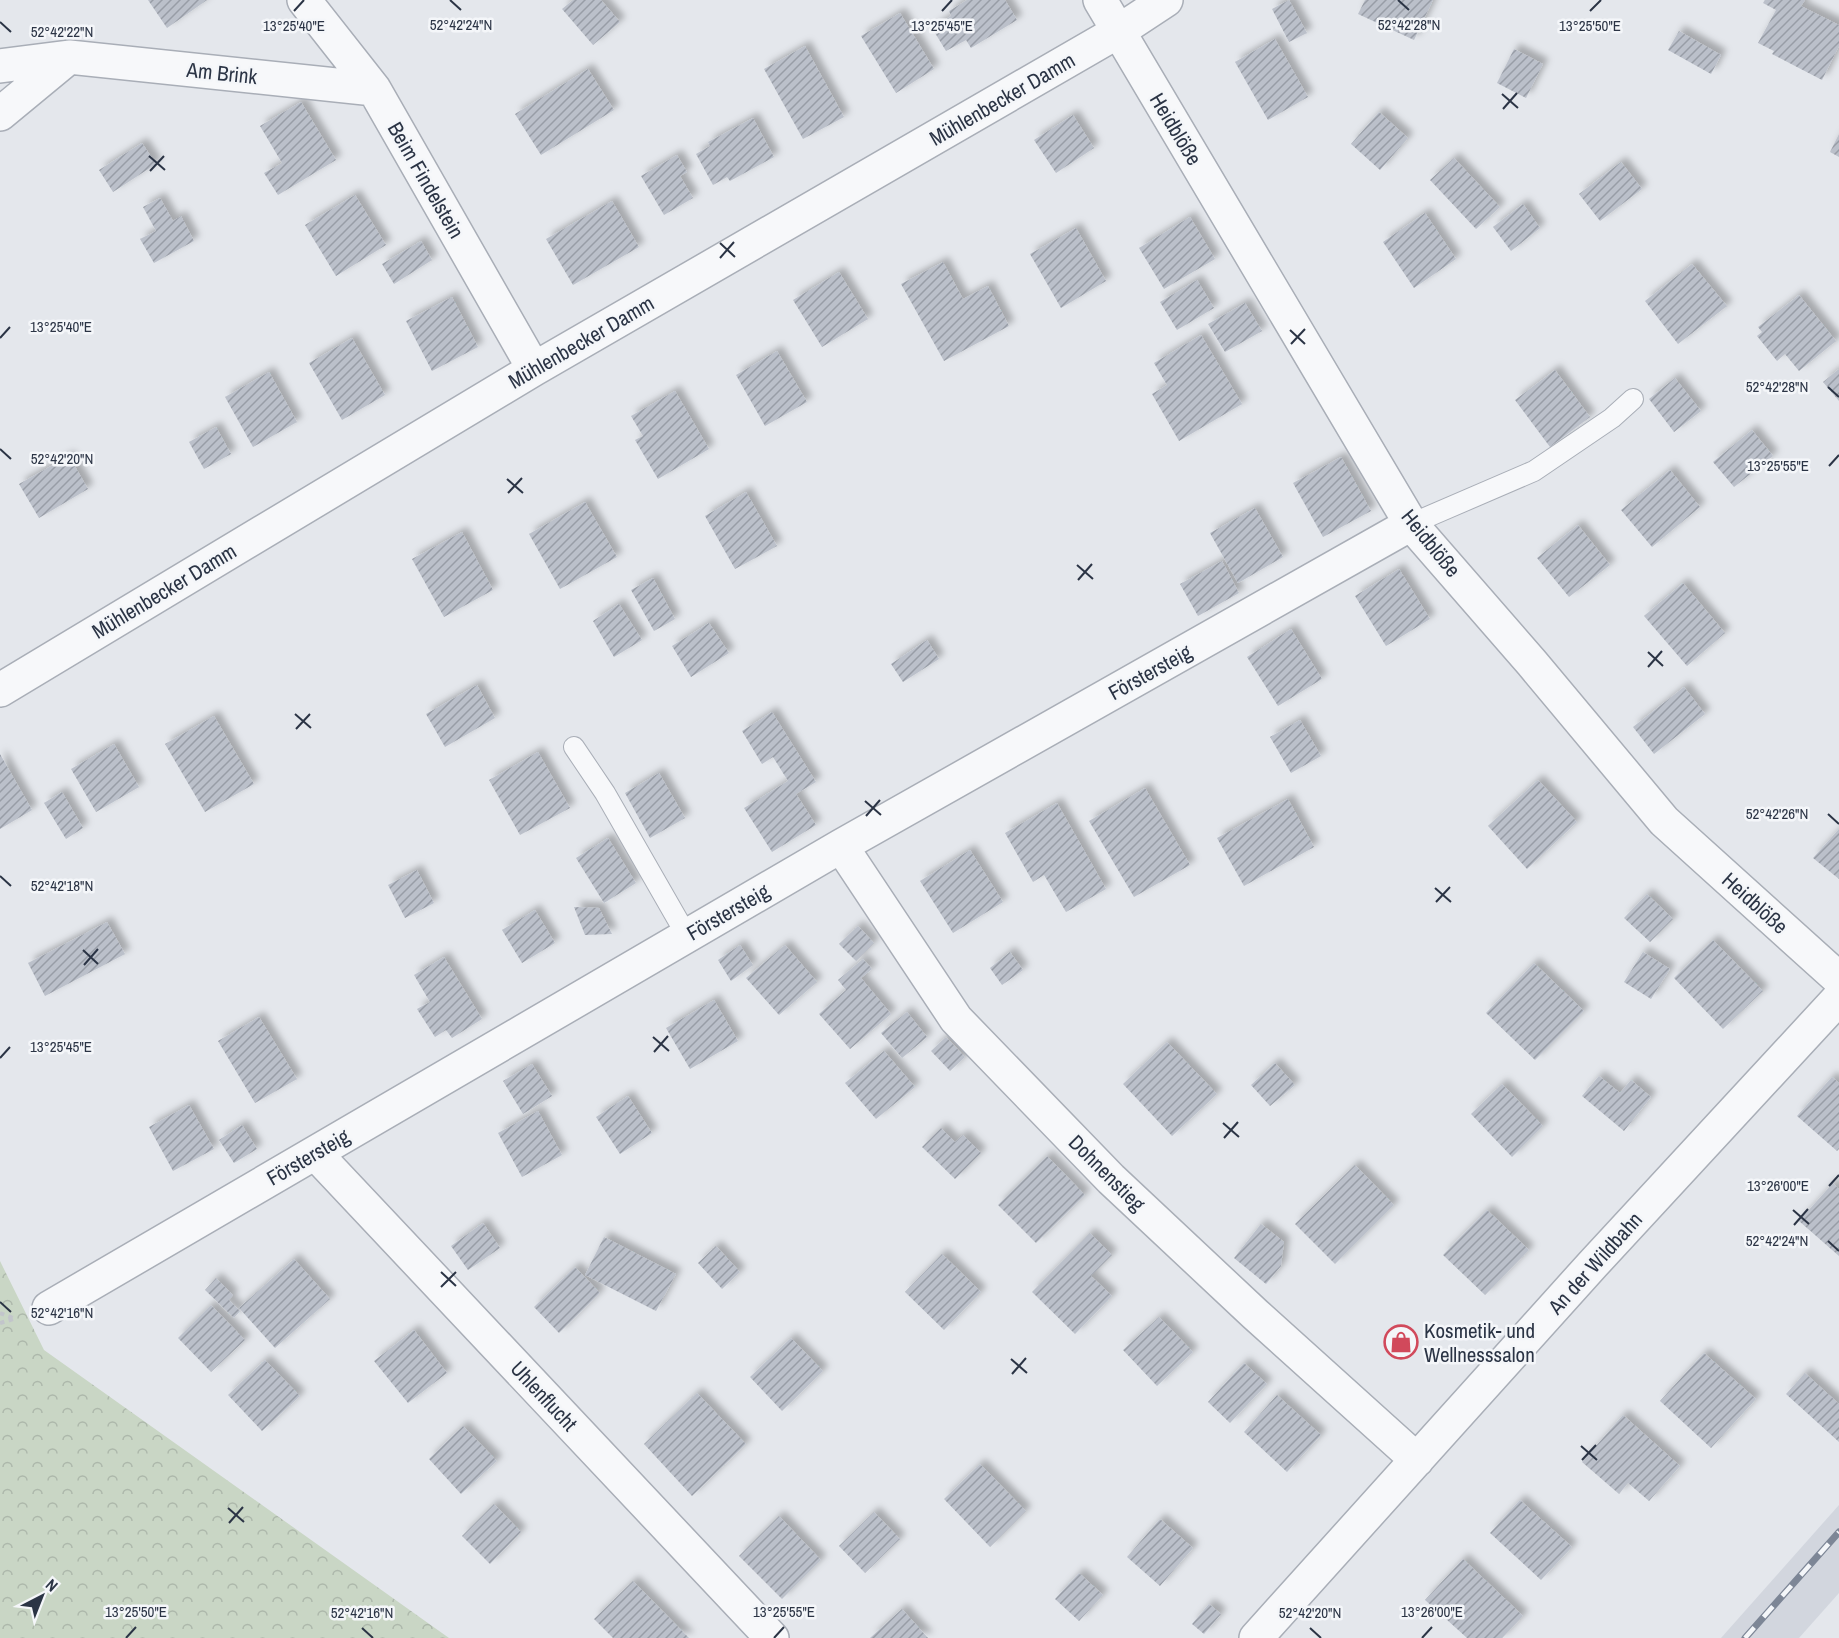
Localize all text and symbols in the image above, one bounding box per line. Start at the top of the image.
text: 52°42'24"N [430,14,492,35]
text: 52°42'28"N [1378,14,1440,35]
text: 13°25'40"E [263,15,325,36]
text: 13°25'45"E [911,15,973,36]
text: 13°25'50"E [1559,15,1621,36]
text: 52°42'22"N [31,21,93,42]
street label: Mühlenbecker Damm [924,46,1080,152]
street label: Am Brink [184,55,259,91]
street label: Heidblöße [1143,87,1209,171]
street label: Beim Findelstein [381,116,471,244]
street label: Mühlenbecker Damm [503,289,659,395]
text: 13°25'40"E [30,316,92,337]
text: 52°42'28"N [1746,376,1808,397]
text: 52°42'20"N [31,448,93,469]
text: 13°25'55"E [1747,455,1809,476]
street label: Heidblöße [1395,503,1467,583]
street label: Mühlenbecker Damm [86,536,242,646]
street label: Förstersteig [1103,637,1197,707]
text: 52°42'26"N [1746,803,1808,824]
street label: Heidblöße [1716,866,1794,940]
text: 52°42'18"N [31,875,93,896]
street label: Förstersteig [681,876,775,947]
text: 13°25'45"E [30,1036,92,1057]
street label: Förstersteig [261,1121,355,1192]
street label: Dohnenstieg [1062,1128,1152,1218]
text: 13°26'00"E [1747,1175,1809,1196]
street label: An der Wildbahn [1541,1206,1649,1321]
text: 52°42'24"N [1746,1230,1808,1251]
text: 52°42'16"N [31,1302,93,1323]
place label: Kosmetik- und Wellnesssalon [1424,1316,1535,1369]
shop icon: Kosmetik- und Wellnesssalon [1383,1324,1419,1360]
street label: Uhlenflucht [504,1355,584,1438]
north arrow [12,1566,72,1626]
text: N [41,1574,63,1596]
text: 13°25'50"E [105,1601,167,1622]
text: 13°25'55"E [753,1601,815,1622]
text: 13°26'00"E [1401,1601,1463,1622]
text: 52°42'16"N [331,1602,393,1623]
text: 52°42'20"N [1279,1602,1341,1623]

